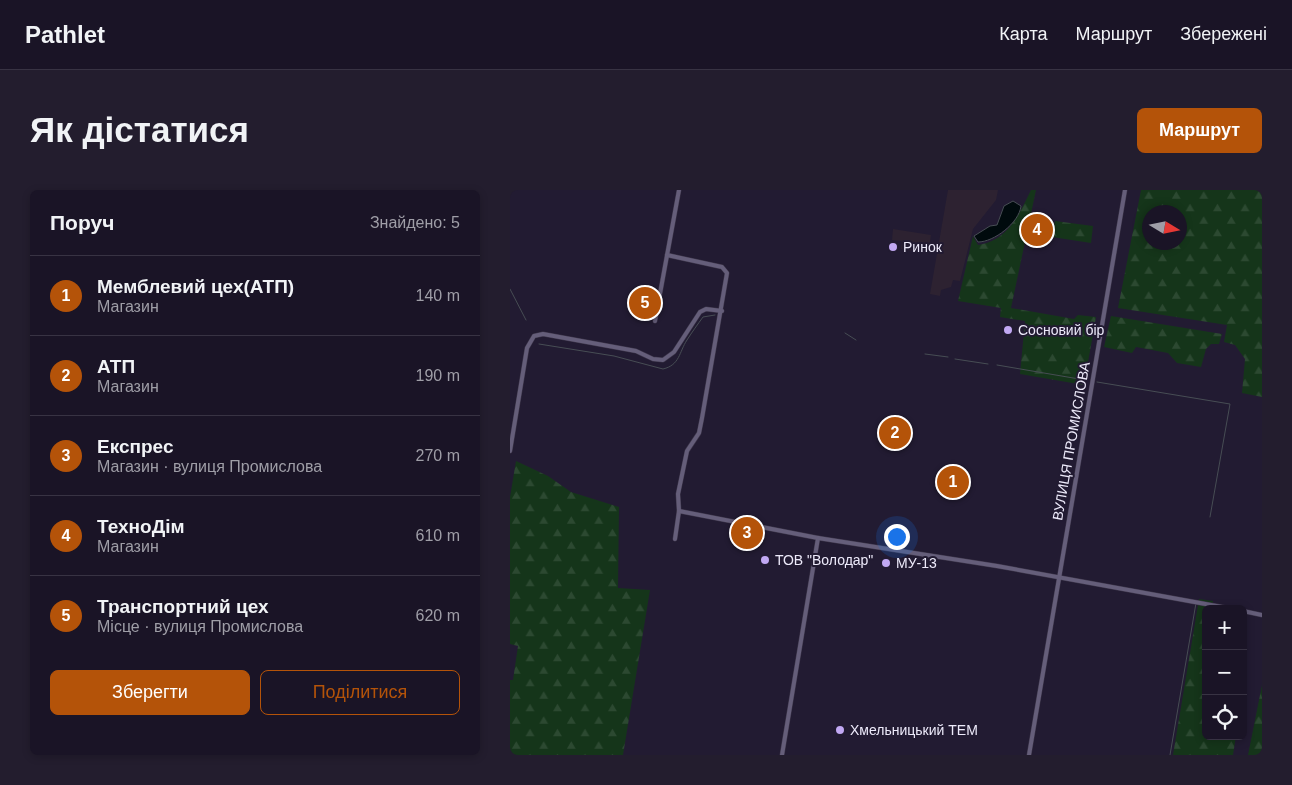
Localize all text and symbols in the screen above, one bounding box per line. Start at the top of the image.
text: Pathlet [25,21,105,48]
text: Карта [999,24,1047,44]
text: Маршрут [1075,24,1152,44]
text: Збережені [1180,24,1267,44]
button: Маршрут [1137,108,1262,153]
text: Як дістатися [30,110,249,149]
north arrow [1142,205,1187,250]
text: Поруч [50,211,114,234]
pin: 4 [1021,211,1053,249]
text: Знайдено: 5 [370,214,460,231]
place label: Ринок [903,239,943,255]
marker: Ринок [887,241,899,253]
text: Мемблевий цех(АТП) [97,276,294,297]
pin: 5 [629,284,661,322]
text: 1 [62,287,70,304]
text: 140 m [416,287,460,304]
text: Магазин [97,298,159,315]
place label: Сосновий бір [1018,322,1105,338]
marker: Сосновий бір [1002,324,1014,336]
text: АТП [97,356,135,377]
street label: ВУЛИЦЯ ПРОМИСЛОВА [1049,360,1093,521]
text: 2 [62,367,70,384]
text: 190 m [416,367,460,384]
text: Магазин [97,378,159,395]
pin: 2 [879,414,911,452]
text: Експрес [97,436,173,457]
text: 3 [62,447,70,464]
text: 270 m [416,447,460,464]
text: Магазин · вулиця Промислова [97,458,322,475]
pin: 1 [937,463,969,501]
pin: 3 [731,514,763,552]
text: ТехноДім [97,516,185,537]
your location [884,524,910,550]
text: 4 [62,527,70,544]
text: 610 m [416,527,460,544]
text: Магазин [97,538,159,555]
place label: ТОВ "Володар" [775,552,873,568]
marker: ТОВ "Володар" [759,554,771,566]
place label: МУ-13 [896,555,937,571]
marker: МУ-13 [880,557,892,569]
text: Транспортний цех [97,596,269,617]
map controls [1202,605,1247,740]
button: + [1202,605,1247,650]
text: 5 [62,607,70,624]
text: 620 m [416,607,460,624]
text: Місце · вулиця Промислова [97,618,303,635]
button: − [1202,650,1247,695]
button: Зберегти [50,670,250,715]
button: Поділитися [260,670,460,715]
button: locate [1202,695,1247,740]
place label: Хмельницький ТЕМ [850,722,978,738]
marker: Хмельницький ТЕМ [834,724,846,736]

